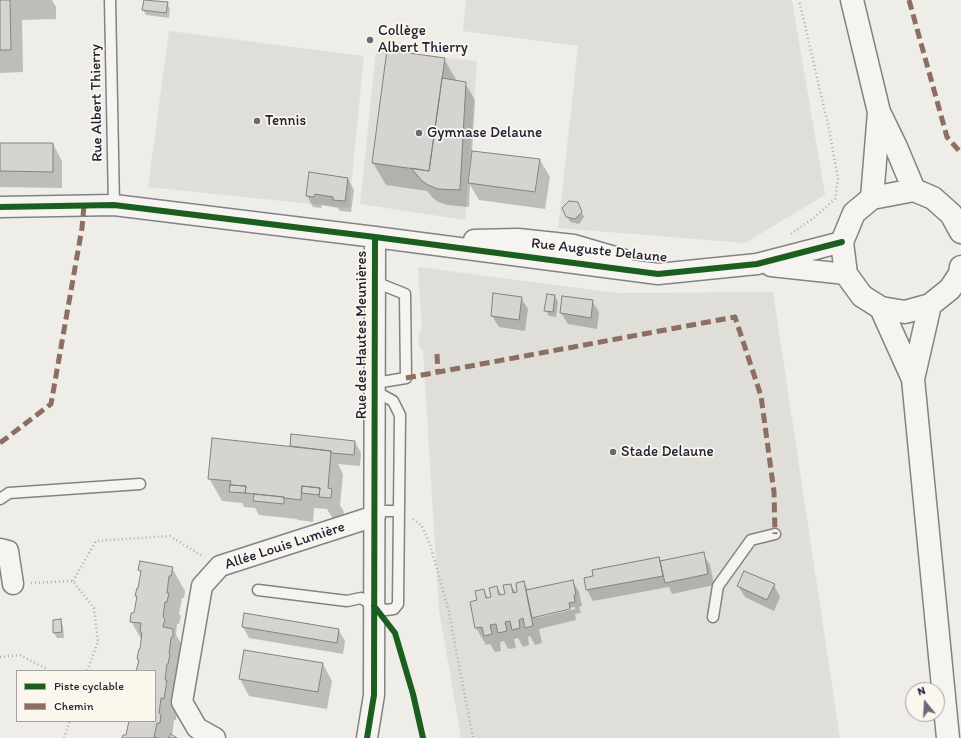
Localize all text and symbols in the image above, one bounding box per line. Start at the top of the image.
place label: Collège Albert Thierry [378,22,468,57]
marker: Collège Albert Thierry [365,35,375,45]
street label: Rue Albert Thierry [87,44,107,162]
place label: Tennis [265,112,306,130]
marker: Tennis [252,116,262,126]
place label: Gymnase Delaune [427,124,542,142]
marker: Gymnase Delaune [414,128,424,138]
street label: Rue Auguste Delaune [530,235,668,267]
street label: Rue des Hautes Meunières [353,251,371,419]
place label: Stade Delaune [621,443,714,461]
marker: Stade Delaune [608,447,618,457]
street label: Allée Louis Lumière [223,518,347,574]
legend [16,670,156,722]
text: Piste cyclable [54,679,124,693]
north arrow [905,682,945,722]
text: N [916,684,927,698]
text: Chemin [54,699,93,713]

